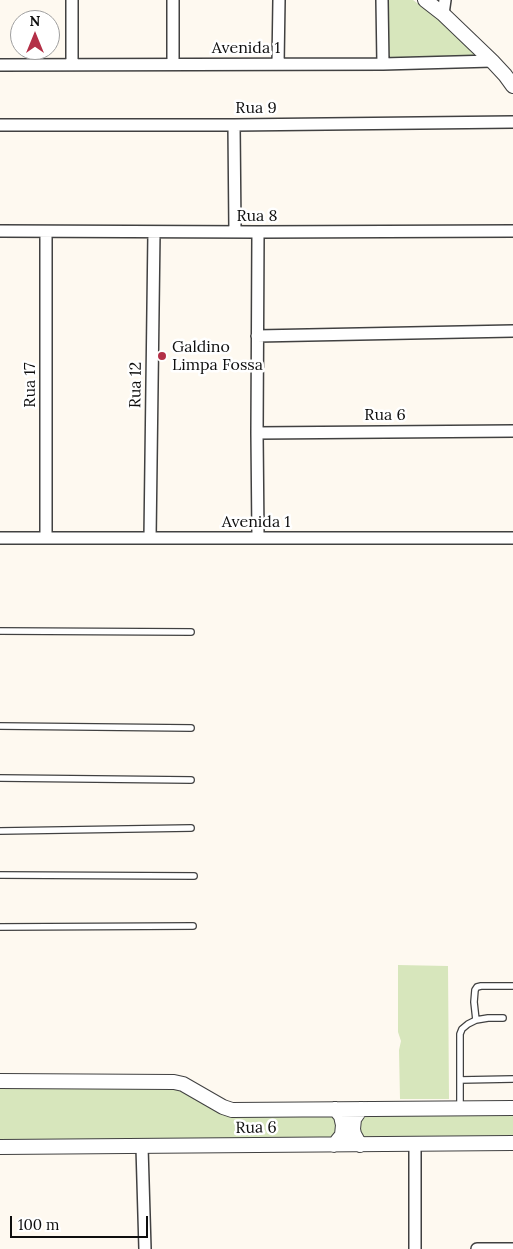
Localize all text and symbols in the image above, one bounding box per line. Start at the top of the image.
north arrow [10,10,60,60]
text: N [30,12,40,30]
street label: Avenida 1 [212,38,280,58]
street label: Rua 9 [235,98,277,118]
street label: Rua 8 [236,206,278,226]
place label: Galdino Limpa Fossa [172,337,263,375]
marker: Galdino Limpa Fossa [156,350,168,362]
street label: Rua 17 [20,362,40,408]
street label: Rua 12 [126,362,146,408]
street label: Rua 6 [364,405,406,425]
street label: Avenida 1 [222,512,290,532]
street label: Rua 6 [235,1118,277,1138]
scale bar [12,1206,150,1238]
text: 100 m [18,1215,59,1234]

